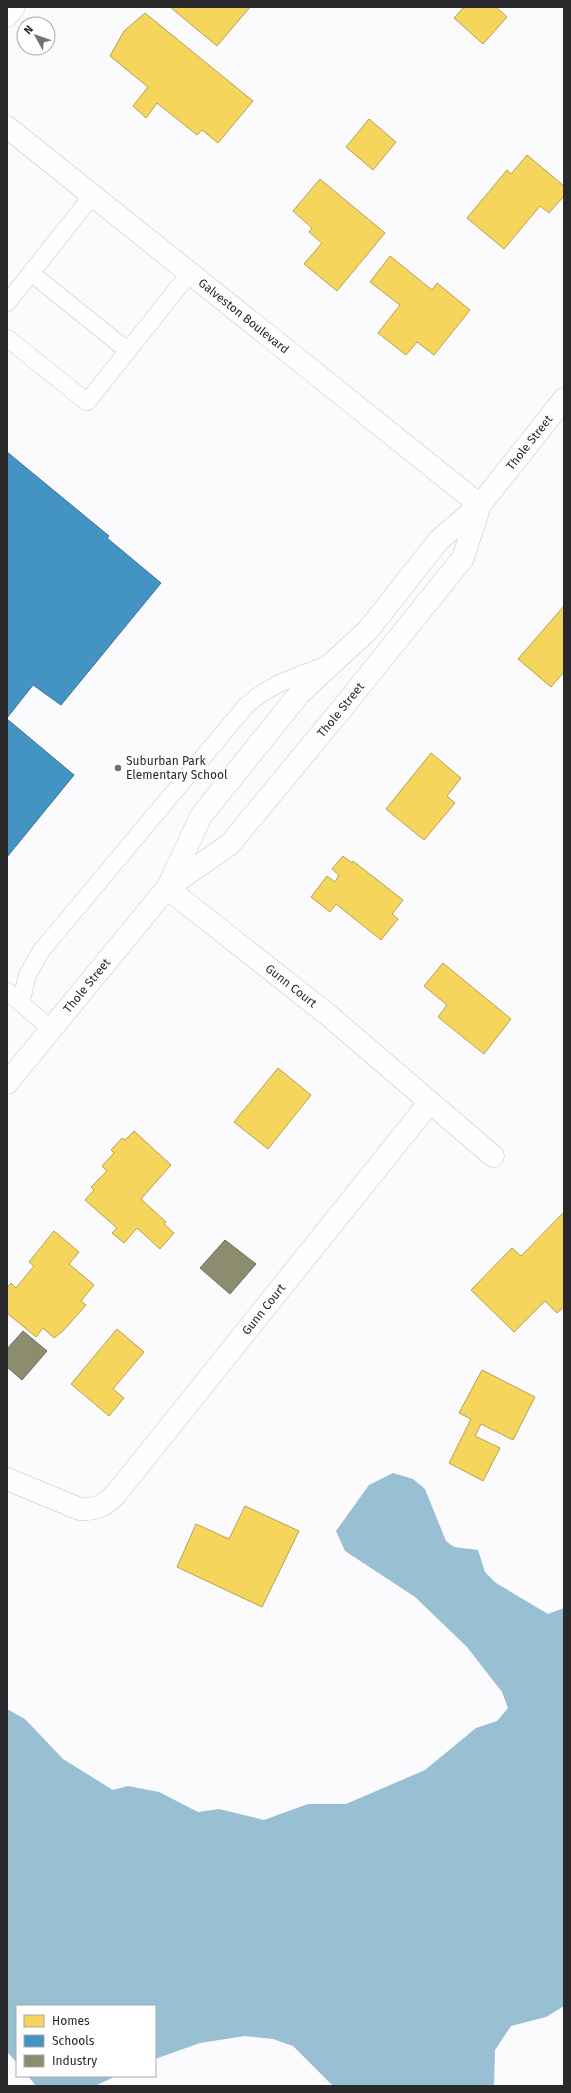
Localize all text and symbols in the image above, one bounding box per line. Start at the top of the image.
north arrow [16,16,56,56]
text: N [21,23,36,37]
street label: Galveston Boulevard [196,276,292,357]
street label: Thole Street [503,412,556,473]
street label: Thole Street [314,679,367,740]
place label: Suburban Park Elementary School [126,754,228,782]
marker: Suburban Park Elementary School [113,763,123,773]
street label: Thole Street [61,955,114,1016]
street label: Gunn Court [263,961,320,1011]
street label: Gunn Court [239,1281,289,1338]
legend [16,2005,156,2077]
text: Homes [52,2014,90,2028]
text: Schools [52,2034,95,2048]
text: Industry [52,2054,97,2068]

